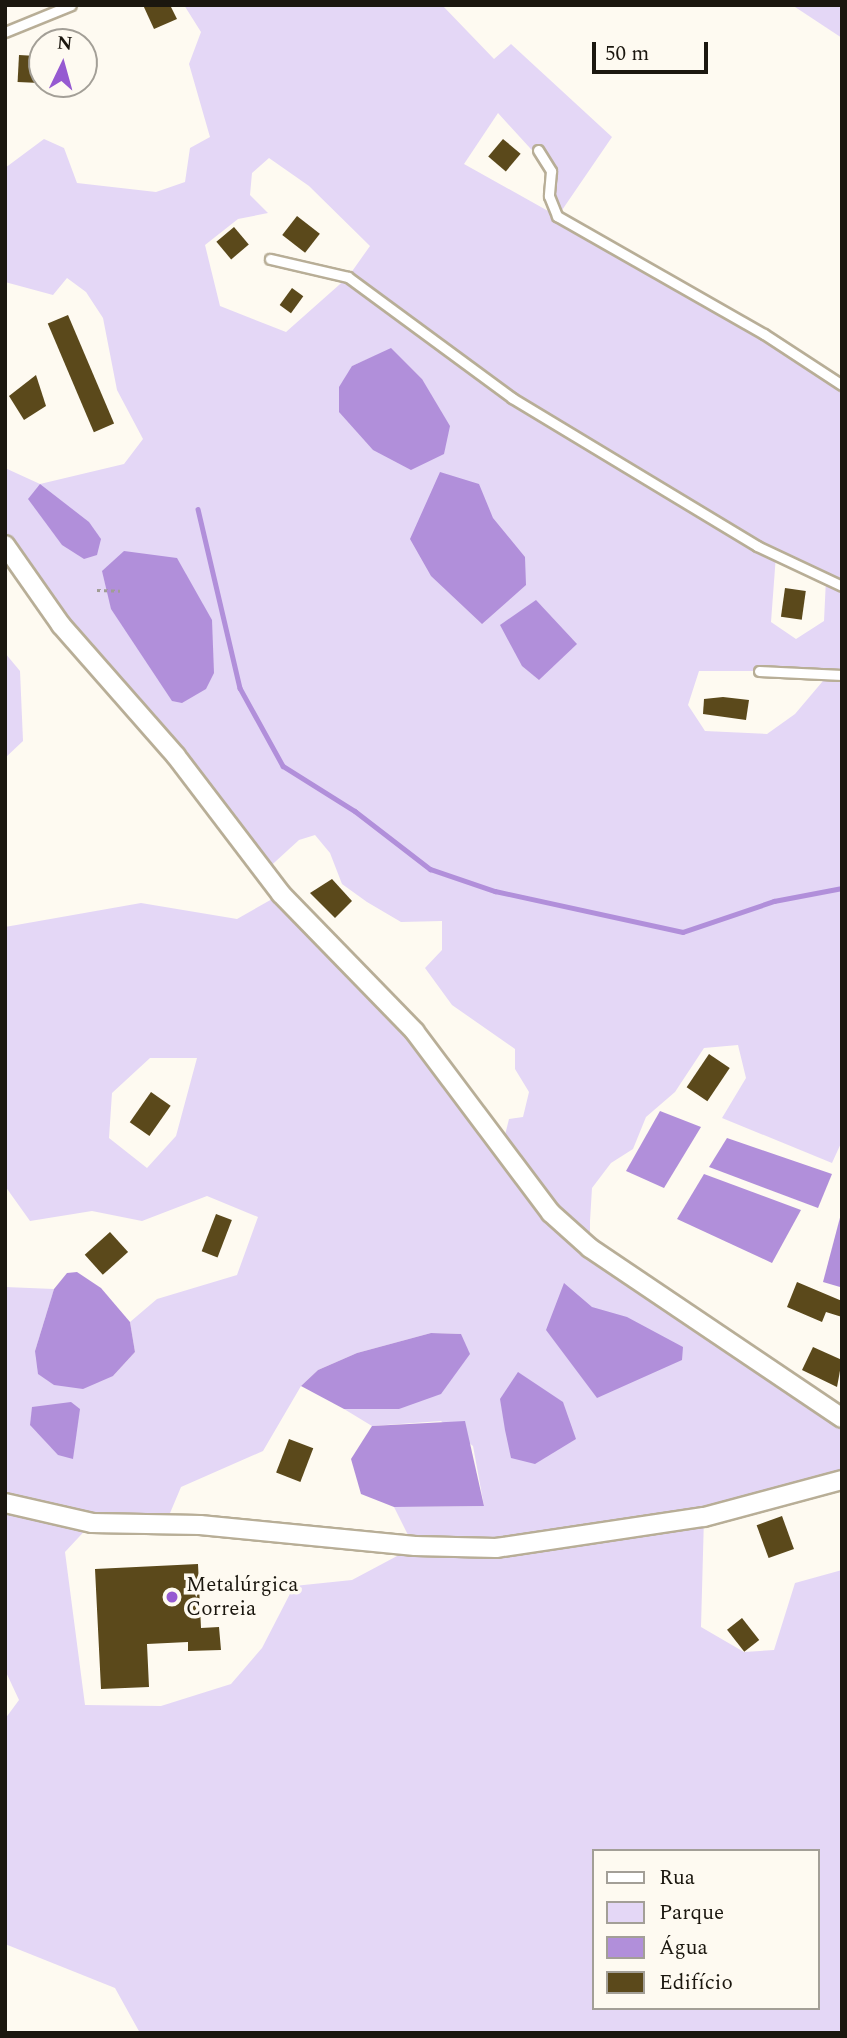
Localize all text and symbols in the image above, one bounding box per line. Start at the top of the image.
north arrow [28,28,98,98]
text: N [56,28,74,59]
scale bar [595,28,710,72]
text: 50 m [605,38,649,70]
place label: Metalúrgica Correia [186,1572,299,1622]
marker: Metalúrgica Correia [164,1589,180,1605]
legend [592,1849,819,2010]
text: Rua [659,1862,695,1894]
text: Parque [659,1897,724,1929]
text: Água [659,1932,708,1964]
text: Edifício [659,1967,733,1999]

